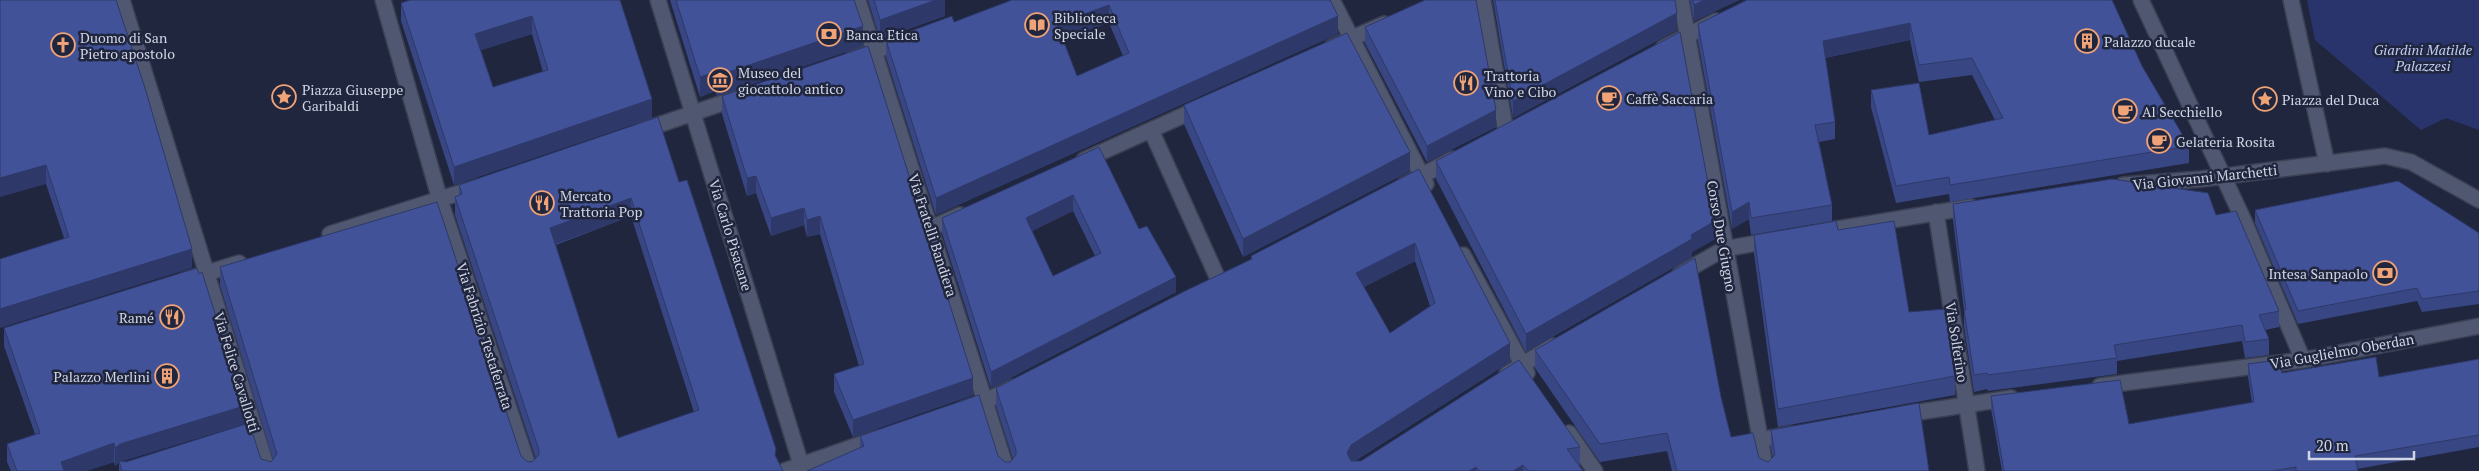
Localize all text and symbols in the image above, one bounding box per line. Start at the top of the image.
place label: Biblioteca Speciale [1054,8,1116,43]
library icon: Biblioteca Speciale [1024,12,1050,38]
bank icon: Banca Etica [816,21,842,47]
place label: Banca Etica [846,25,918,44]
place label: Duomo di San Pietro apostolo [80,28,175,63]
building icon: Palazzo ducale [2074,28,2100,54]
church icon: Duomo di San Pietro apostolo [50,32,76,58]
place label: Palazzo ducale [2104,32,2196,51]
park label: Giardini Matilde Palazzesi [2374,40,2473,75]
place label: Museo del giocattolo antico [738,63,843,98]
place label: Trattoria Vino e Cibo [1484,66,1557,101]
museum icon: Museo del giocattolo antico [707,67,733,93]
restaurant icon: Trattoria Vino e Cibo [1453,70,1479,96]
place label: Piazza Giuseppe Garibaldi [302,80,403,115]
place icon: Piazza Giuseppe Garibaldi [271,84,297,110]
cafe icon: Caffè Saccaria [1596,85,1622,111]
place icon: Piazza del Duca [2252,86,2278,112]
place label: Caffè Saccaria [1626,89,1713,108]
place label: Piazza del Duca [2282,90,2379,109]
cafe icon: Al Secchiello [2112,98,2138,124]
place label: Al Secchiello [2142,102,2222,121]
cafe icon: Gelateria Rosita [2146,128,2172,154]
place label: Gelateria Rosita [2176,132,2275,151]
street label: Via Giovanni Marchetti [2132,160,2278,194]
street label: Via Fratelli Bandiera [904,171,962,299]
street label: Via Carlo Pisacane [705,177,757,293]
street label: Corso Due Giugno [1703,179,1741,293]
place label: Mercato Trattoria Pop [560,186,643,221]
restaurant icon: Mercato Trattoria Pop [529,190,555,216]
street label: Via Fabrizio Testaferrata [452,260,518,412]
bank icon: Intesa Sanpaolo [2372,260,2398,286]
place label: Intesa Sanpaolo [2268,264,2368,283]
street label: Via Solferino [1941,301,1973,384]
restaurant icon: Ramé [159,304,185,330]
place label: Ramé [119,308,154,327]
street label: Via Felice Cavallotti [210,309,264,435]
street label: Via Guglielmo Oberdan [2269,329,2416,373]
building icon: Palazzo Merlini [154,363,180,389]
place label: Palazzo Merlini [53,367,150,386]
scale bar [2309,428,2414,460]
text: 20 m [2316,435,2349,455]

